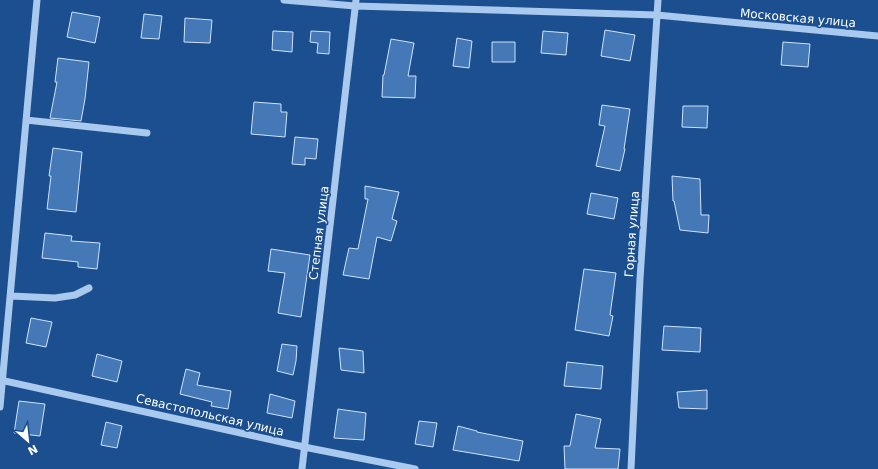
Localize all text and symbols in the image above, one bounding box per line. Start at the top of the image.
street label: Московская улица [739,6,857,30]
street label: Степная улица [306,185,332,281]
street label: Горная улица [622,190,642,278]
street label: Севастопольская улица [135,391,285,439]
north arrow [8,421,48,461]
text: N [25,441,40,457]

